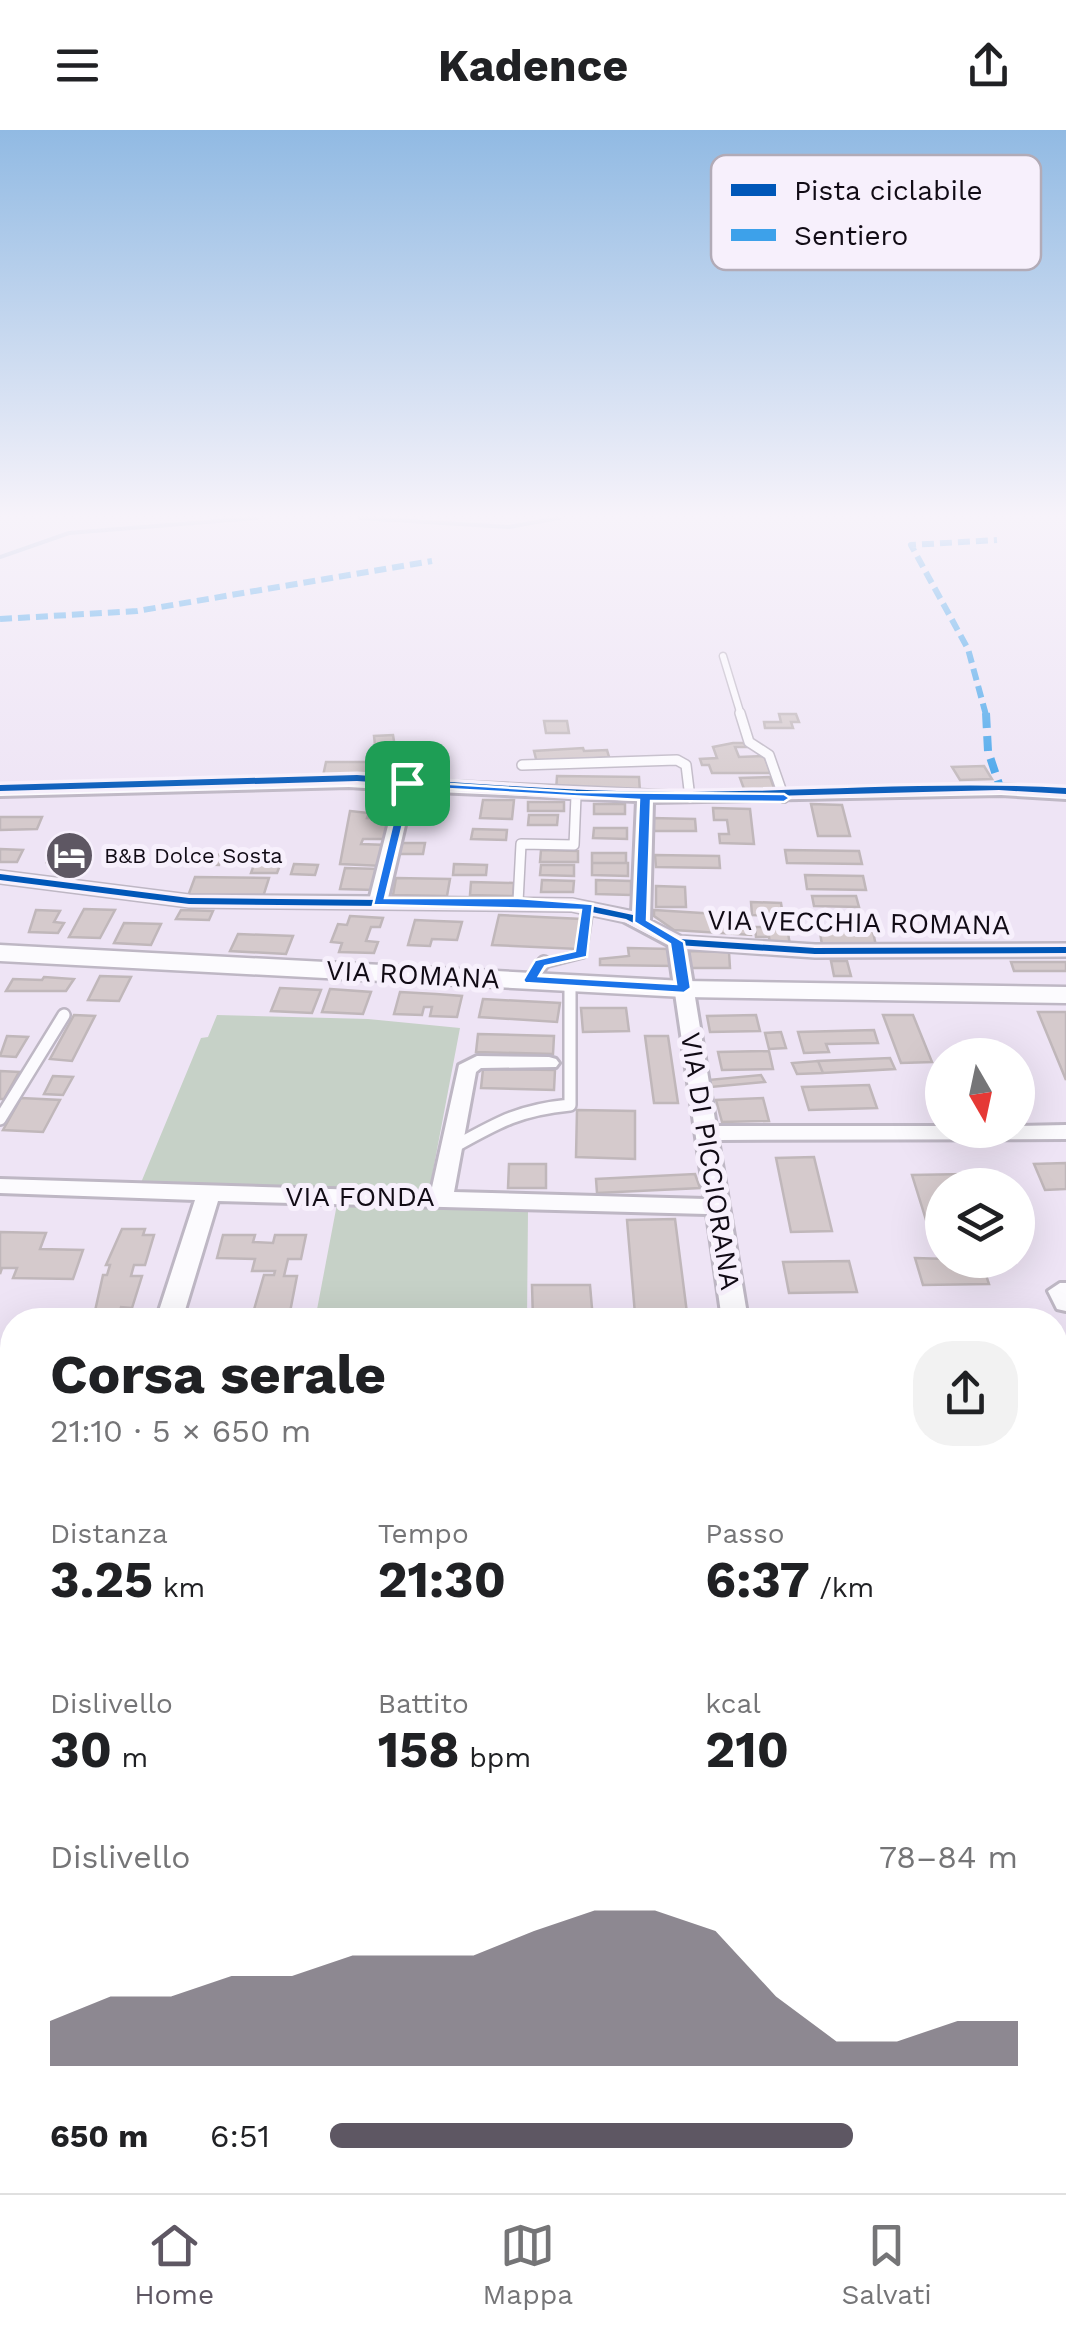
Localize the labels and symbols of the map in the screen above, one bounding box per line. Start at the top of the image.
legend [711,155,1041,270]
text: Pista ciclabile [794,174,983,207]
text: Sentiero [794,219,908,252]
pin [365,741,450,826]
hotel icon: B&B Dolce Sosta [43,829,95,881]
place label: B&B Dolce Sosta [104,843,283,868]
street label: VIA VECCHIA ROMANA [707,903,1011,942]
street label: VIA ROMANA [325,953,501,996]
street label: VIA DI PICCIORANA [674,1030,747,1292]
north arrow [925,1038,1035,1148]
street label: VIA FONDA [285,1180,435,1213]

